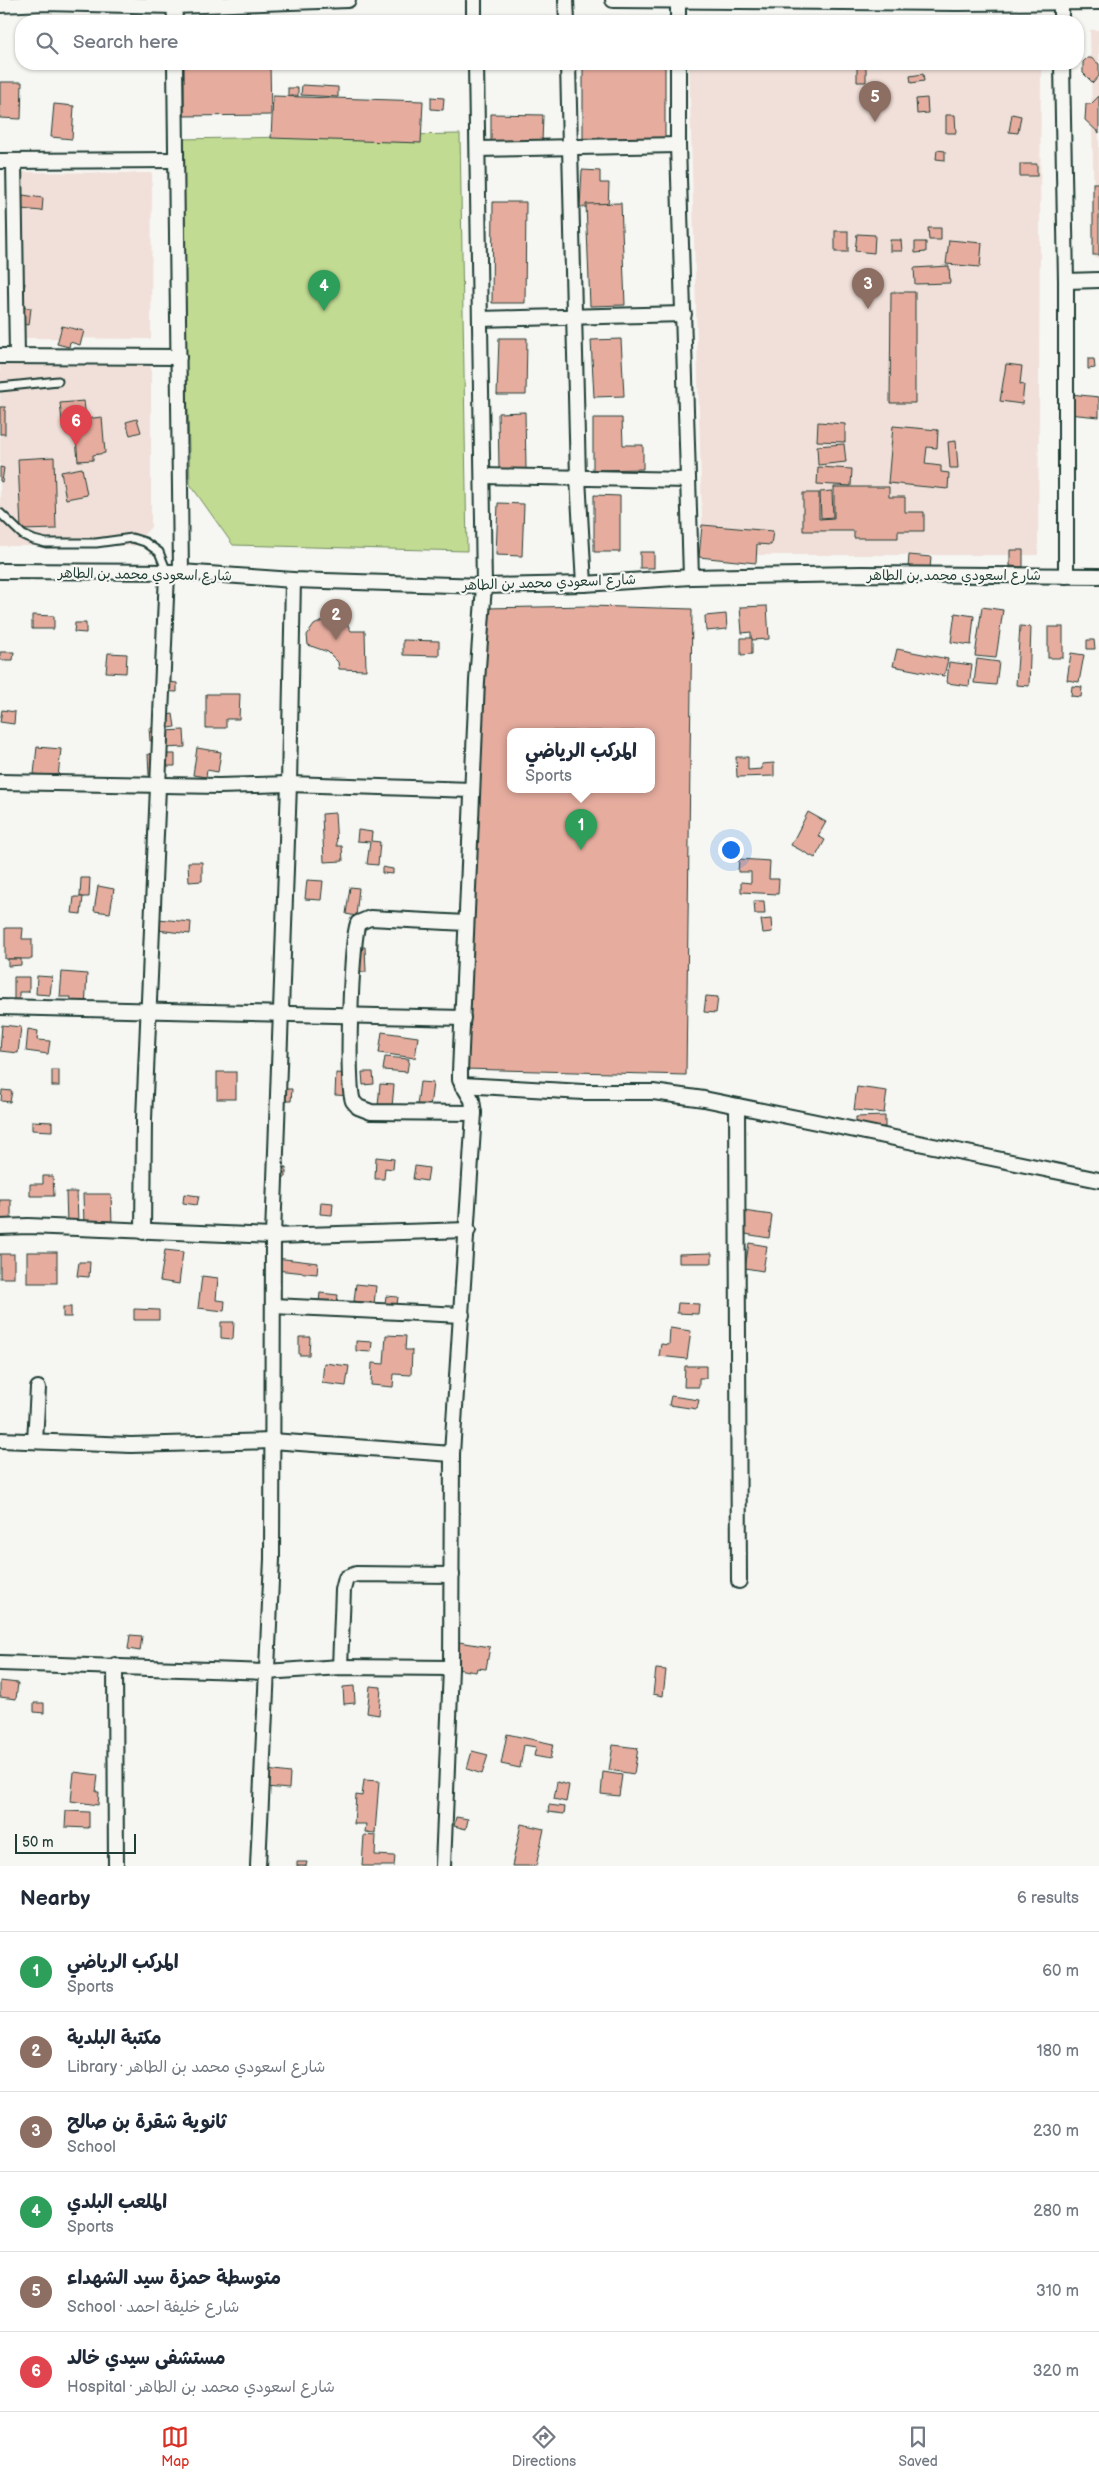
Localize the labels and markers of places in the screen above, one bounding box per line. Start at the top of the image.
pin: 5 [859,81,891,122]
pin: 3 [852,268,884,309]
pin: 4 [308,270,340,311]
pin: 6 [60,405,92,446]
pin: 2 [320,599,352,640]
pin: 1 [565,809,597,850]

